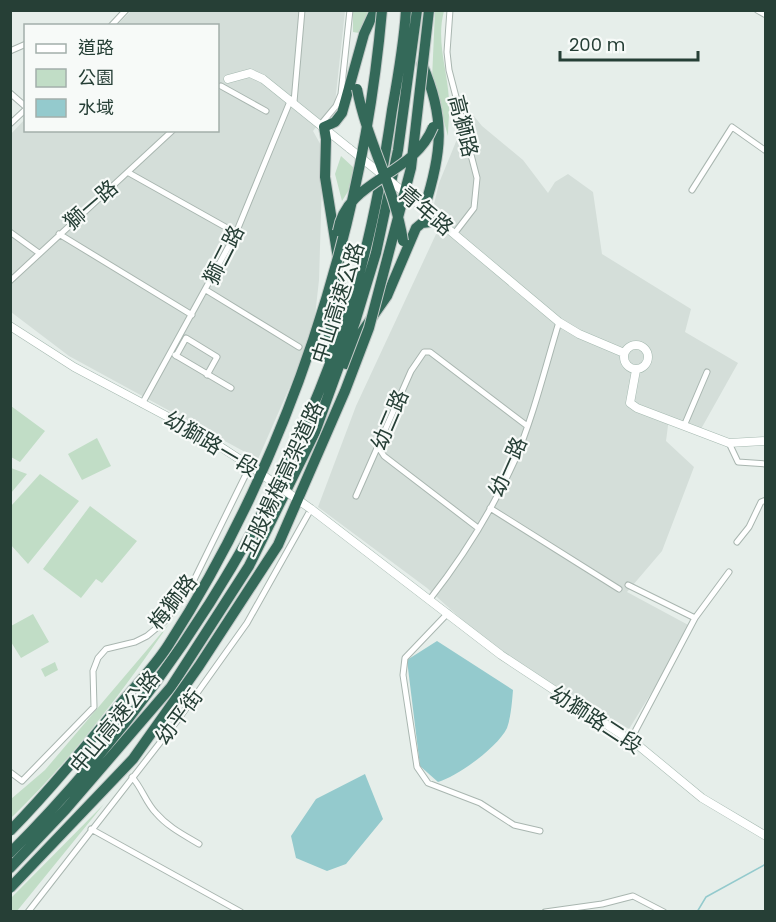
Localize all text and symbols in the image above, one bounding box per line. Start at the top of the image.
legend [24,24,219,132]
scale bar [560,24,698,62]
text: 200 m [569,32,625,57]
text: 道路 [78,35,114,60]
text: 公園 [78,65,114,90]
street label: 高獅路 [442,92,485,160]
text: 水域 [78,95,114,120]
street label: 獅一路 [57,173,124,236]
street label: 青年路 [393,179,460,242]
street label: 獅二路 [196,220,251,289]
street label: 中山高速公路 [304,238,371,367]
street label: 幼二路 [364,385,415,454]
street label: 五股楊梅高架道路 [233,397,330,561]
street label: 幼獅路一段 [159,404,264,483]
street label: 幼一路 [481,432,534,501]
street label: 梅獅路 [142,568,203,635]
street label: 中山高速公路 [63,664,166,779]
street label: 幼獅路二段 [544,679,648,760]
street label: 幼平街 [148,683,209,751]

